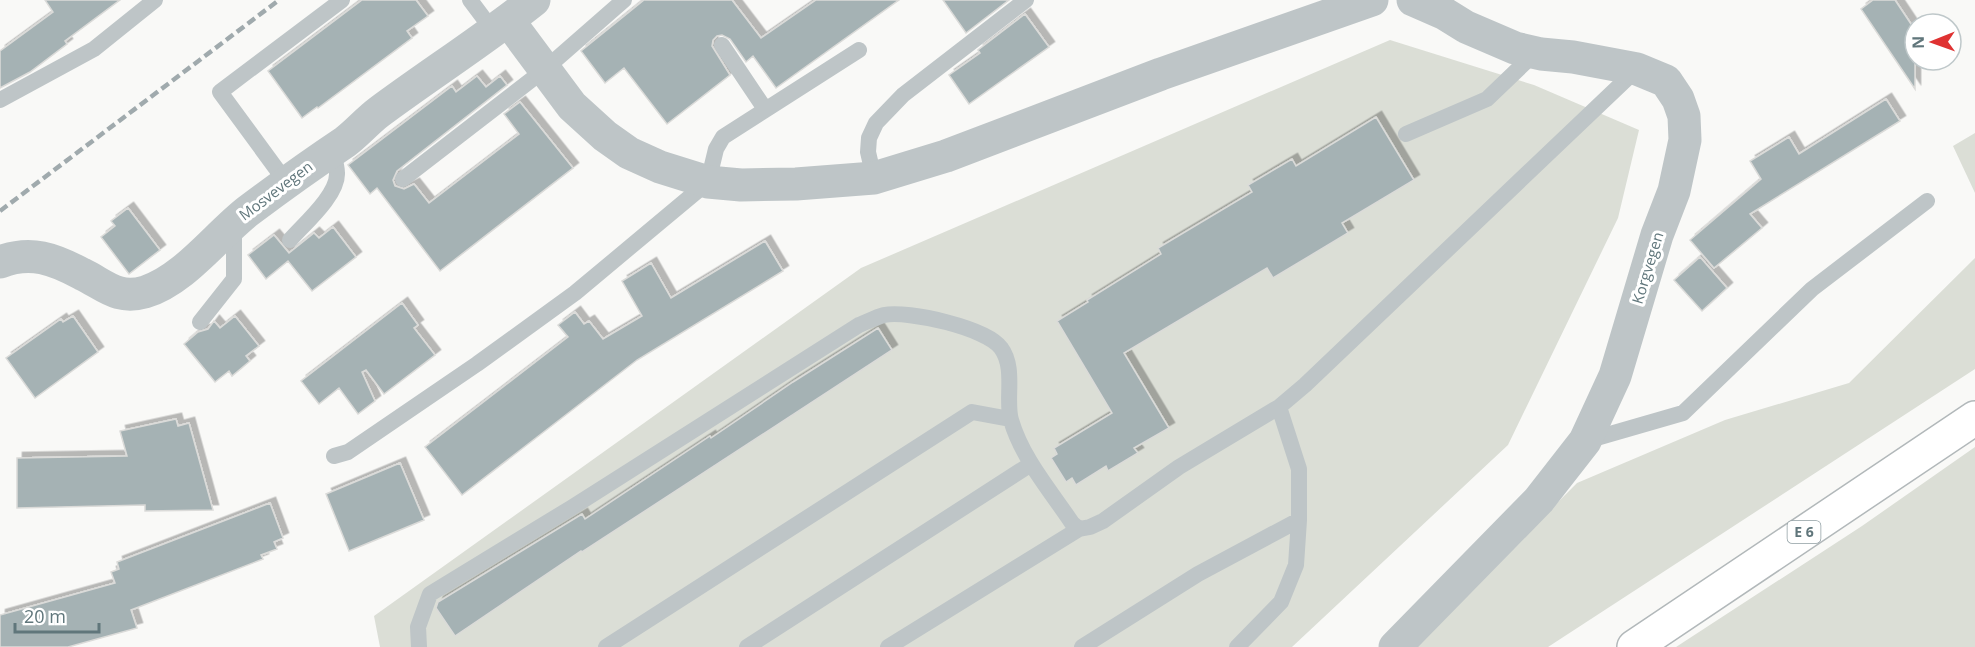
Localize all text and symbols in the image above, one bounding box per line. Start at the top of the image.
north arrow [1903,12,1963,72]
text: N [1907,36,1929,49]
street label: Mosvevegen [235,156,316,224]
street label: Korgvegen [1627,229,1667,306]
road number: E 6 [1788,521,1820,543]
scale bar [15,596,99,634]
text: 20 m [24,604,66,628]

